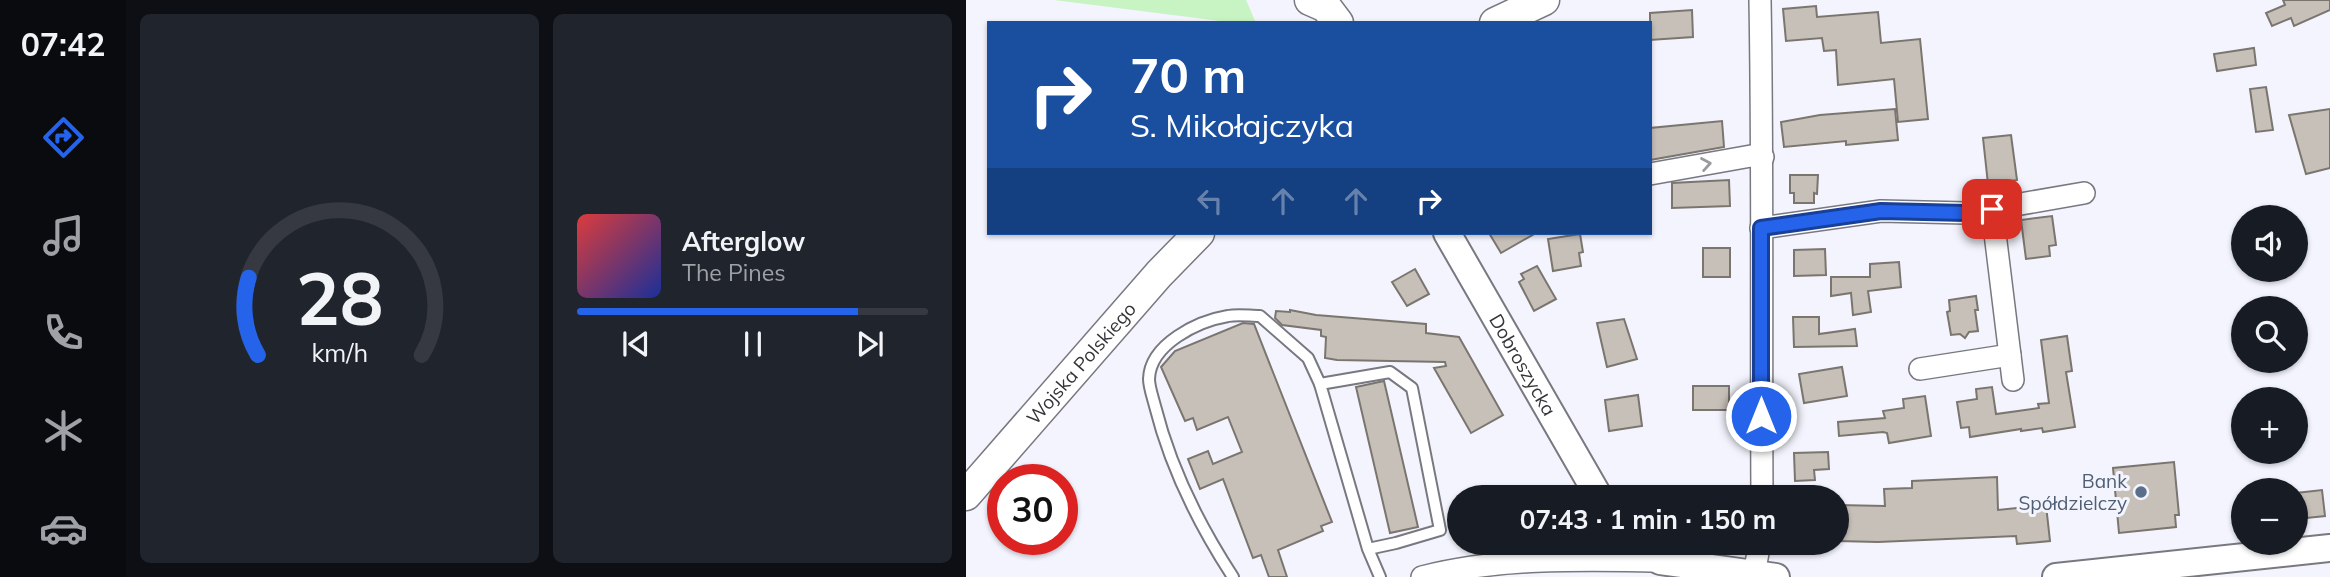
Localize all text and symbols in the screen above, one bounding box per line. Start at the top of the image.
text: 07:42 [21,24,105,64]
text: 70 m [1130,44,1246,105]
icon: right [1015,49,1106,140]
text: S. Mikołajczyka [1130,105,1354,145]
icon: directions [39,113,88,162]
one-way arrow [1701,157,1712,172]
pin [1962,179,2022,239]
icon: left [1191,182,1229,220]
icon: ahead [1264,182,1302,220]
icon: ahead [1337,182,1375,220]
icon: right [1410,182,1448,220]
icon: arrive [1973,190,2011,228]
map controls [2231,205,2308,555]
button: sound [2231,205,2308,282]
icon: music [39,211,88,260]
text: Afterglow [682,225,805,258]
text: 28 [296,252,383,343]
text: The Pines [682,258,786,287]
button: search [2231,296,2308,373]
street label: Wojska Polskiego [1021,297,1141,429]
icon: phone [39,308,88,357]
street label: Dobroszycka [1484,309,1562,420]
icon: previous [617,325,655,363]
icon: pause [734,325,772,363]
icon: next [851,325,889,363]
text: km/h [311,336,368,367]
position arrow [1724,379,1798,453]
button: + [2231,387,2308,464]
icon: climate [39,406,88,455]
speed limit sign: 30 [987,464,1078,555]
place label: Bank Spółdzielczy [2019,469,2127,515]
button: − [2231,478,2308,555]
marker: Bank Spółdzielczy [2133,484,2149,500]
text: 07:43 · 1 min · 150 m [1520,503,1776,536]
icon: car [39,504,88,553]

